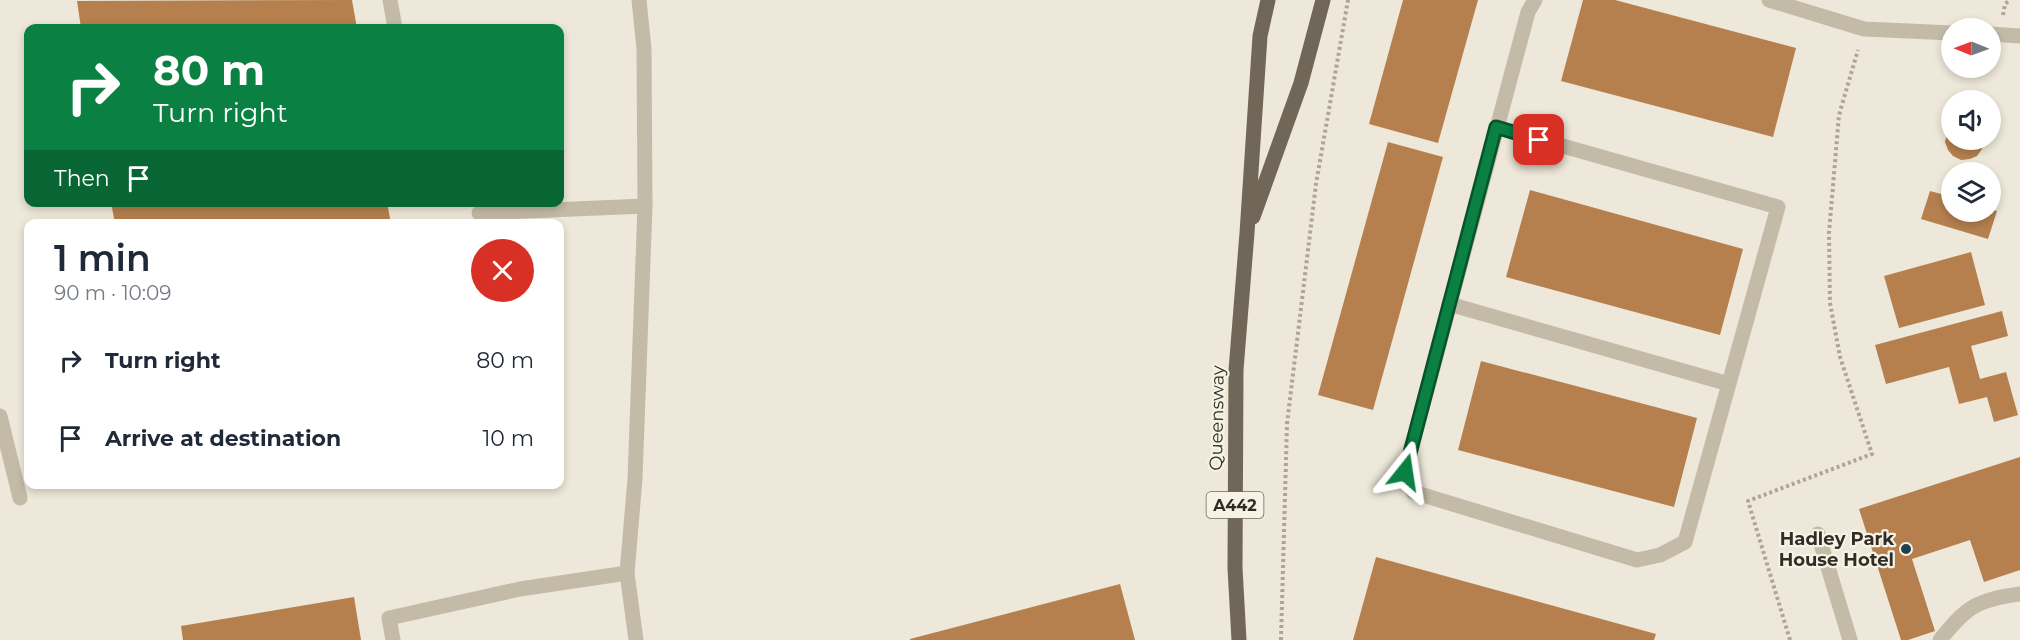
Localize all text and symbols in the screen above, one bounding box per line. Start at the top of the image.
north arrow [1941,18,2001,78]
map controls [1941,18,2001,222]
text: 80 m [153,44,265,96]
icon: right [54,48,132,126]
button: sound [1941,90,2001,150]
text: Turn right [153,96,288,129]
pin [1513,114,1564,165]
icon: arrive [1522,123,1555,156]
icon: arrive [122,162,155,195]
button: layers [1941,162,2001,222]
text: Then [54,165,110,192]
text: 1 min [54,236,151,280]
button: close [471,239,534,302]
text: 90 m · 10:09 [54,281,172,305]
icon: right [54,344,87,377]
text: Turn right [105,347,220,374]
text: 80 m [476,347,534,374]
street label: Queensway [1205,365,1229,471]
icon: arrive [54,422,87,455]
text: Arrive at destination [105,425,341,452]
text: 10 m [482,425,534,452]
position arrow [1373,440,1437,504]
road number: A442 [1206,492,1264,518]
place label: Hadley Park House Hotel [1779,528,1894,571]
marker: Hadley Park House Hotel [1899,542,1913,556]

